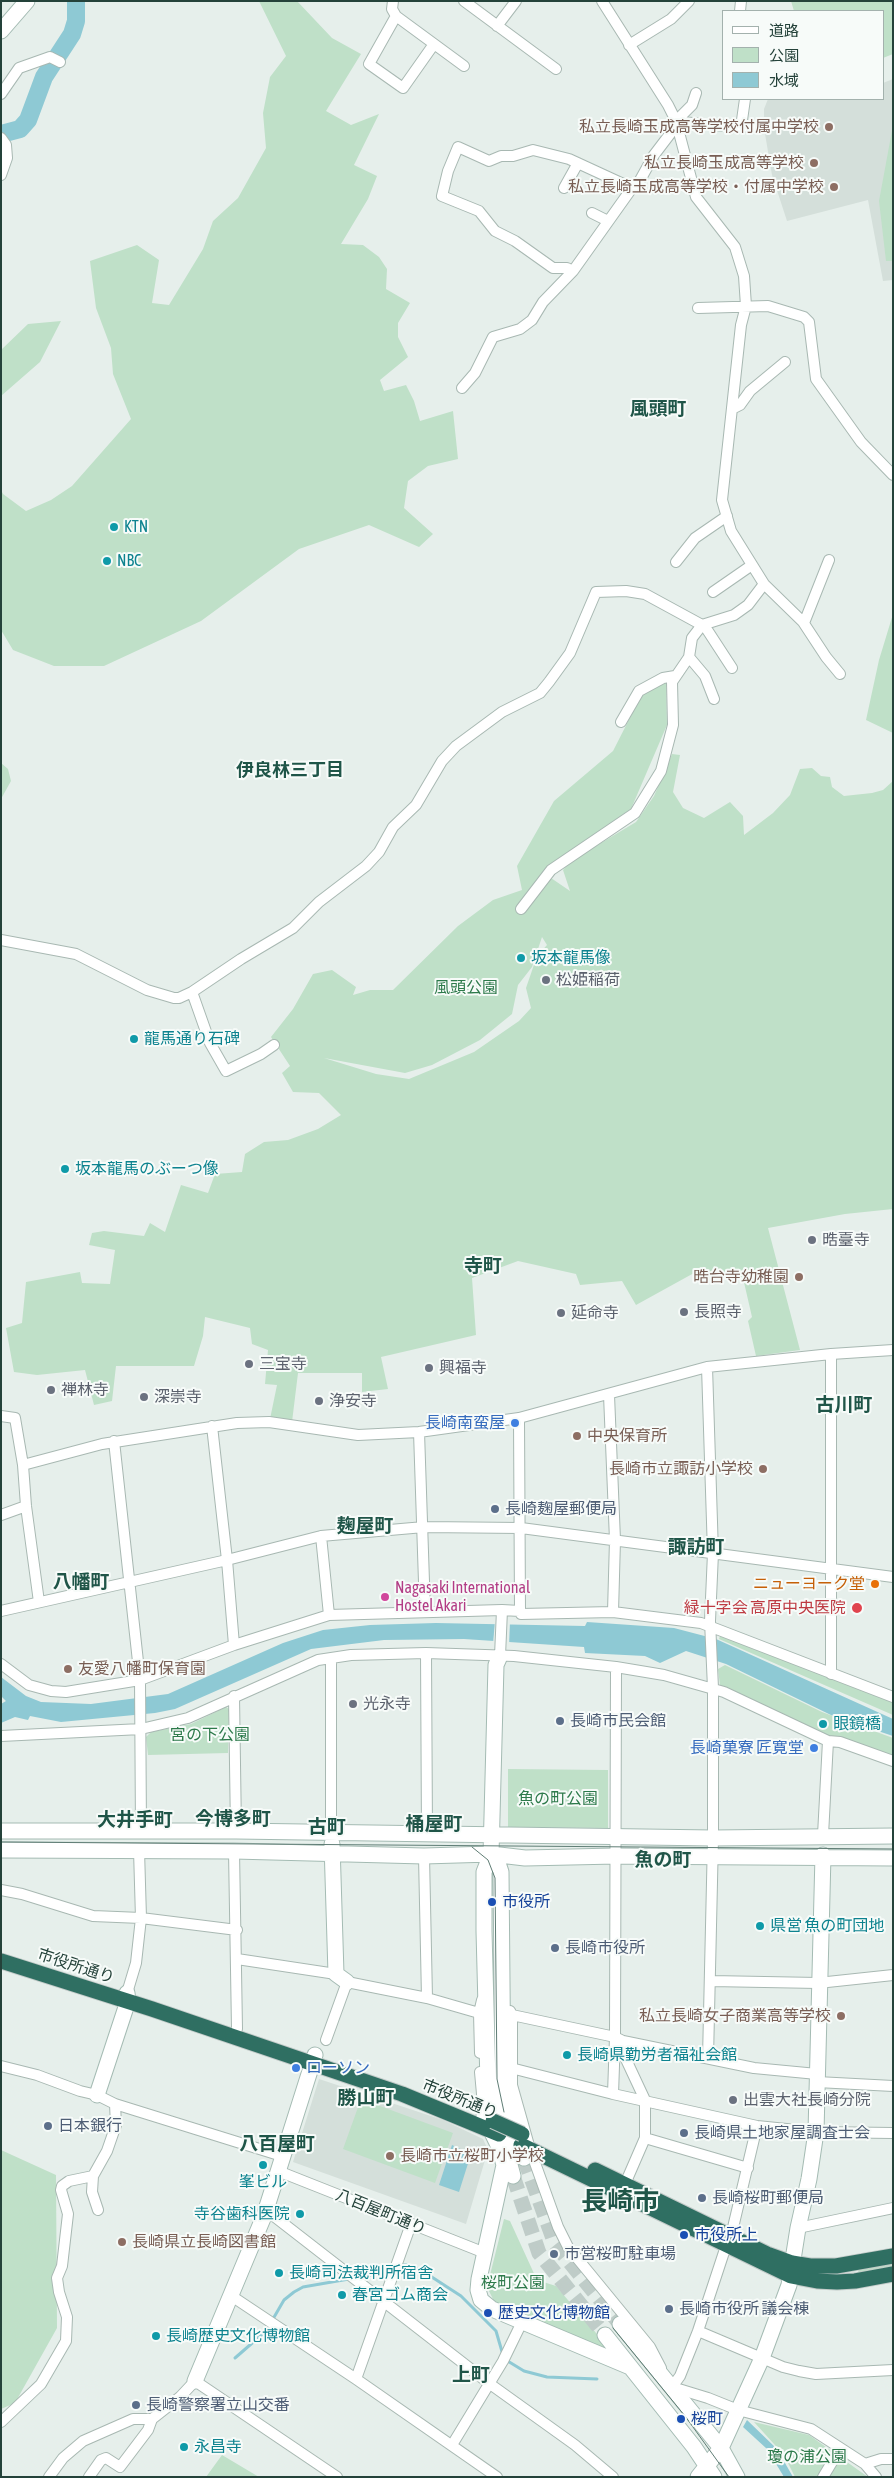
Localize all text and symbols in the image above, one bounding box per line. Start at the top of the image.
legend [722,10,884,100]
text: 道路 [769,22,799,39]
text: 公園 [769,47,799,64]
text: 水域 [769,72,799,89]
place label: 私立長崎玉成高等学校付属中学校 [579,117,819,137]
marker: 私立長崎玉成高等学校付属中学校 [823,121,835,133]
place label: 私立長崎玉成高等学校 [644,153,804,173]
marker: 私立長崎玉成高等学校 [808,157,820,169]
place label: 私立長崎玉成高等学校・付属中学校 [568,177,824,197]
marker: 私立長崎玉成高等学校・付属中学校 [828,181,840,193]
district label: 風頭町 [630,398,686,420]
place label: KTN [124,517,148,537]
marker: KTN [108,521,120,533]
place label: NBC [117,551,141,571]
marker: NBC [101,555,113,567]
district label: 伊良林三丁目 [236,759,344,781]
place label: 坂本龍馬像 [531,948,611,968]
marker: 坂本龍馬像 [515,952,527,964]
place label: 松姫稲荷 [556,970,620,990]
marker: 松姫稲荷 [540,974,552,986]
park label: 風頭公園 [434,978,498,998]
place label: 龍馬通り石碑 [144,1029,240,1049]
marker: 龍馬通り石碑 [128,1033,140,1045]
place label: 坂本龍馬のぶーつ像 [75,1159,219,1179]
marker: 坂本龍馬のぶーつ像 [59,1163,71,1175]
place label: 晧臺寺 [822,1230,870,1250]
marker: 晧臺寺 [806,1234,818,1246]
district label: 寺町 [464,1255,502,1277]
place label: 晧台寺幼稚園 [693,1267,789,1287]
marker: 晧台寺幼稚園 [793,1271,805,1283]
place label: 長照寺 [694,1302,742,1322]
place label: 延命寺 [571,1303,619,1323]
marker: 長照寺 [678,1306,690,1318]
marker: 延命寺 [555,1307,567,1319]
place label: 三宝寺 [259,1354,307,1374]
marker: 三宝寺 [243,1358,255,1370]
place label: 興福寺 [439,1358,487,1378]
marker: 興福寺 [423,1362,435,1374]
place label: 禅林寺 [61,1380,109,1400]
marker: 禅林寺 [45,1384,57,1396]
place label: 深崇寺 [154,1387,202,1407]
marker: 深崇寺 [138,1391,150,1403]
place label: 浄安寺 [329,1391,377,1411]
district label: 古川町 [816,1394,872,1416]
marker: 浄安寺 [313,1395,325,1407]
place label: 長崎南蛮屋 [425,1413,505,1433]
marker: 長崎南蛮屋 [509,1417,521,1429]
place label: 中央保育所 [587,1426,667,1446]
marker: 中央保育所 [571,1430,583,1442]
place label: 長崎市立諏訪小学校 [609,1459,753,1479]
marker: 長崎市立諏訪小学校 [757,1463,769,1475]
place label: 長崎麹屋郵便局 [505,1499,617,1519]
marker: 長崎麹屋郵便局 [489,1503,501,1515]
district label: 麹屋町 [337,1515,393,1537]
district label: 諏訪町 [668,1536,724,1558]
district label: 八幡町 [53,1571,109,1593]
place label: ニューヨーク堂 [753,1574,865,1594]
place label: Nagasaki International Hostel Akari [395,1578,530,1616]
marker: ニューヨーク堂 [869,1578,881,1590]
marker: Nagasaki International Hostel Akari [379,1591,391,1603]
place label: 緑十字会 高原中央医院 [684,1598,846,1618]
marker: 緑十字会 高原中央医院 [850,1601,864,1615]
place label: 友愛八幡町保育園 [78,1659,206,1679]
marker: 友愛八幡町保育園 [62,1663,74,1675]
place label: 光永寺 [363,1694,411,1714]
marker: 光永寺 [347,1698,359,1710]
place label: 長崎市民会館 [570,1711,666,1731]
place label: 眼鏡橋 [833,1714,881,1734]
marker: 長崎市民会館 [554,1715,566,1727]
marker: 眼鏡橋 [817,1718,829,1730]
park label: 宮の下公園 [170,1725,250,1745]
place label: 長崎菓寮 匠寛堂 [690,1738,804,1758]
marker: 長崎菓寮 匠寛堂 [808,1742,820,1754]
park label: 魚の町公園 [518,1789,598,1809]
district label: 今博多町 [195,1808,271,1830]
district label: 大井手町 [97,1809,173,1831]
district label: 桶屋町 [406,1813,462,1835]
district label: 古町 [308,1816,346,1838]
district label: 魚の町 [635,1849,691,1871]
place label: 市役所 [502,1892,550,1912]
marker: 市役所 [486,1896,498,1908]
place label: 県営 魚の町団地 [770,1916,884,1936]
marker: 県営 魚の町団地 [754,1920,766,1932]
place label: 長崎市役所 [565,1938,645,1958]
marker: 長崎市役所 [549,1942,561,1954]
street label: 市役所通り [35,1945,117,1987]
place label: 私立長崎女子商業高等学校 [639,2006,831,2026]
marker: 私立長崎女子商業高等学校 [835,2010,847,2022]
place label: 長崎県勤労者福祉会館 [577,2045,737,2065]
marker: 長崎県勤労者福祉会館 [561,2049,573,2061]
place label: ローソン [306,2058,370,2078]
marker: ローソン [290,2062,302,2074]
street label: 市役所通り [419,2075,501,2123]
district label: 勝山町 [338,2087,394,2109]
place label: 出雲大社長崎分院 [743,2090,871,2110]
marker: 出雲大社長崎分院 [727,2094,739,2106]
place label: 日本銀行 [58,2116,122,2136]
marker: 日本銀行 [42,2120,54,2132]
place label: 長崎県土地家屋調査士会 [694,2123,870,2143]
marker: 長崎県土地家屋調査士会 [678,2127,690,2139]
district label: 八百屋町 [239,2133,315,2155]
place label: 長崎市立桜町小学校 [400,2146,544,2166]
marker: 長崎市立桜町小学校 [384,2150,396,2162]
marker: 峯ビル [257,2159,269,2171]
place label: 峯ビル [239,2172,287,2192]
street label: 八百屋町通り [333,2185,429,2239]
district label: 長崎市 [581,2186,659,2218]
place label: 長崎桜町郵便局 [712,2188,824,2208]
marker: 長崎桜町郵便局 [696,2192,708,2204]
place label: 寺谷歯科医院 [194,2204,290,2224]
marker: 寺谷歯科医院 [294,2208,306,2220]
place label: 市役所上 [694,2225,758,2245]
marker: 市役所上 [678,2229,690,2241]
place label: 長崎県立長崎図書館 [132,2232,276,2252]
marker: 長崎県立長崎図書館 [116,2236,128,2248]
place label: 市営桜町駐車場 [564,2244,676,2264]
marker: 市営桜町駐車場 [548,2248,560,2260]
place label: 長崎司法裁判所宿舎 [289,2263,433,2283]
marker: 長崎司法裁判所宿舎 [273,2267,285,2279]
park label: 桜町公園 [481,2273,545,2293]
place label: 春宮ゴム商会 [352,2285,448,2305]
marker: 春宮ゴム商会 [336,2289,348,2301]
place label: 長崎市役所 議会棟 [679,2299,809,2319]
place label: 歴史文化博物館 [498,2303,610,2323]
marker: 長崎市役所 議会棟 [663,2303,675,2315]
marker: 歴史文化博物館 [482,2307,494,2319]
place label: 長崎歴史文化博物館 [166,2326,310,2346]
marker: 長崎歴史文化博物館 [150,2330,162,2342]
district label: 上町 [452,2364,490,2386]
place label: 長崎警察署立山交番 [146,2395,290,2415]
marker: 長崎警察署立山交番 [130,2399,142,2411]
place label: 桜町 [691,2409,723,2429]
marker: 桜町 [675,2413,687,2425]
place label: 永昌寺 [194,2437,242,2457]
marker: 永昌寺 [178,2441,190,2453]
park label: 瓊の浦公園 [767,2447,847,2467]

